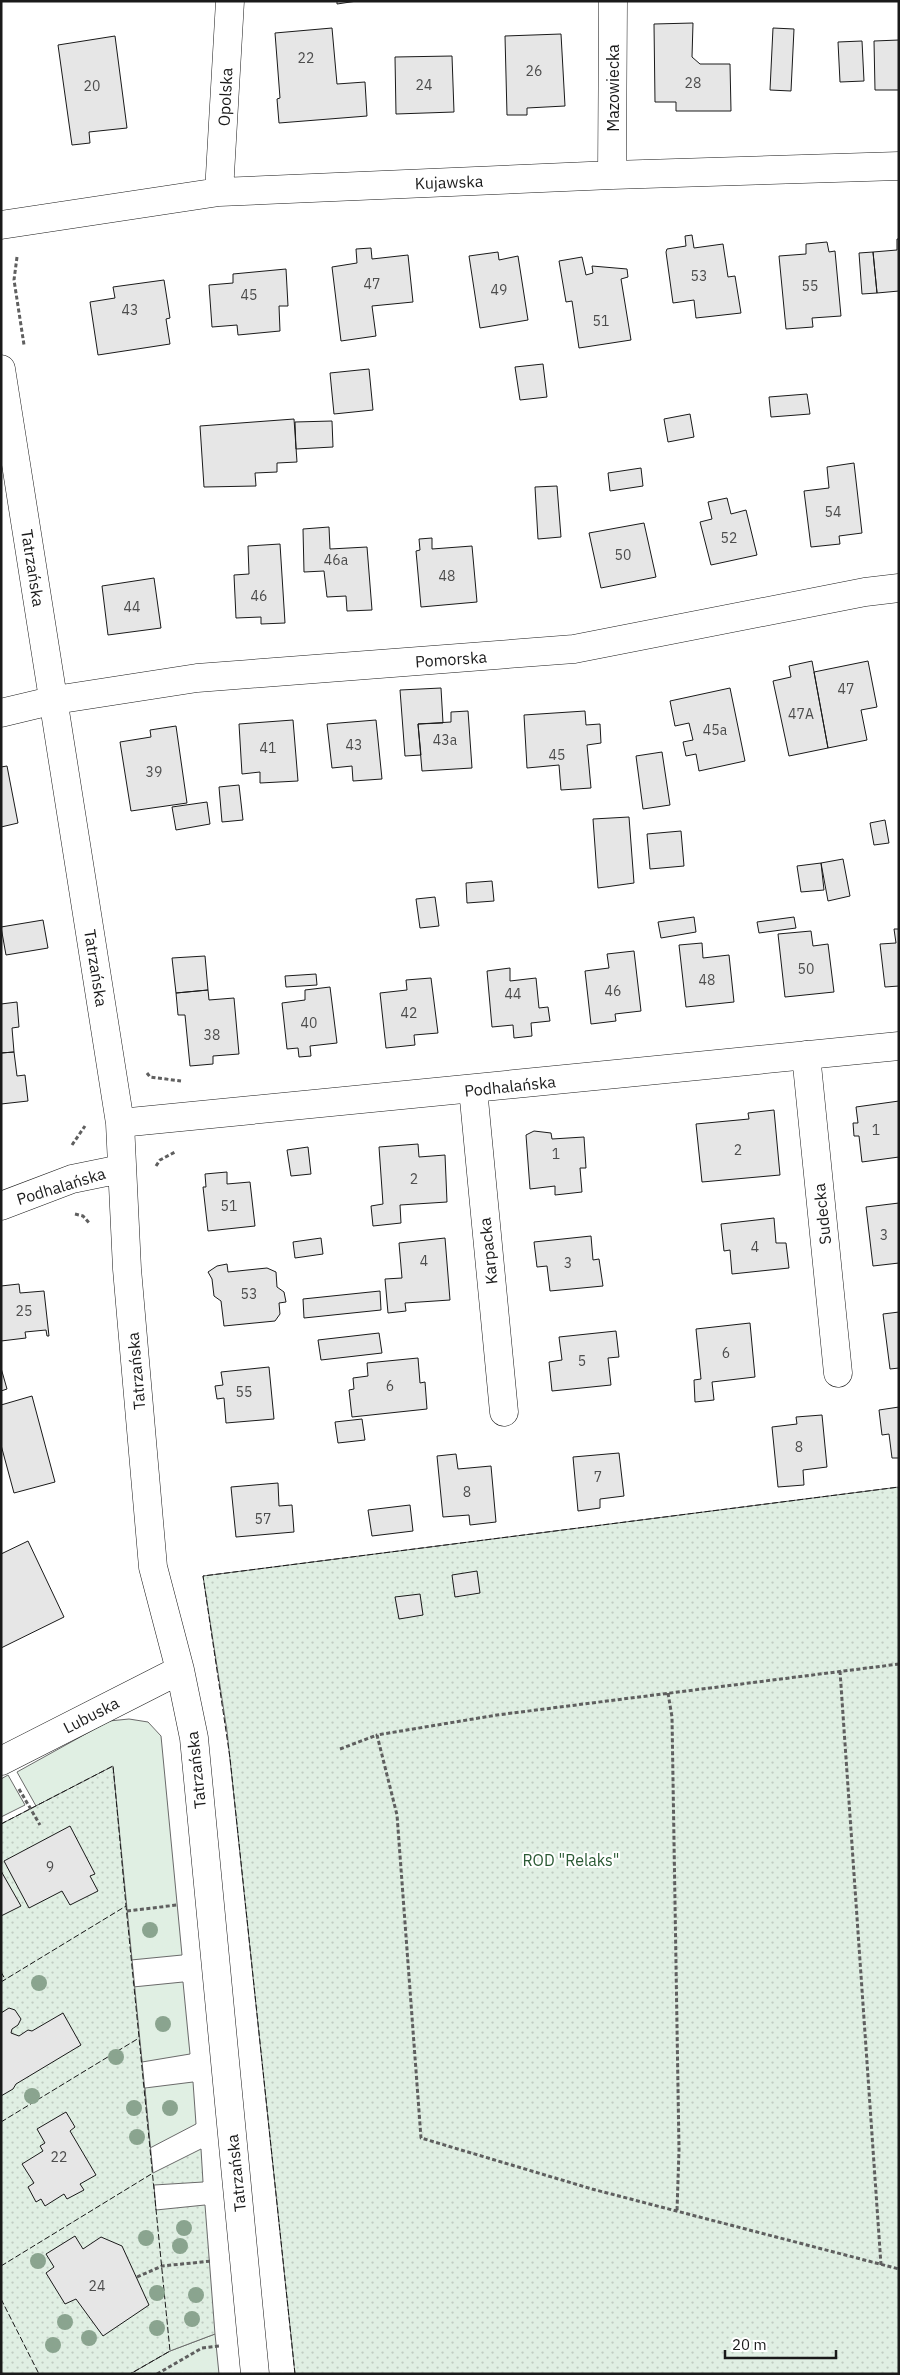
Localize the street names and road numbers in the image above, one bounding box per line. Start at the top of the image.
street label: Mazowiecka [603,44,623,132]
street label: Opolska [213,67,237,127]
street label: Kujawska [414,171,484,193]
street label: Tatrzańska [17,528,49,608]
street label: Pomorska [414,646,488,671]
street label: Tatrzańska [80,928,112,1008]
street label: Podhalańska [463,1071,557,1101]
street label: Podhalańska [14,1163,108,1209]
street label: Sudecka [809,1182,835,1246]
street label: Karpacka [475,1216,501,1285]
street label: Tatrzańska [123,1331,149,1411]
street label: Lubuska [60,1692,123,1738]
street label: Tatrzańska [182,1730,210,1810]
street label: Tatrzańska [222,2133,250,2213]

